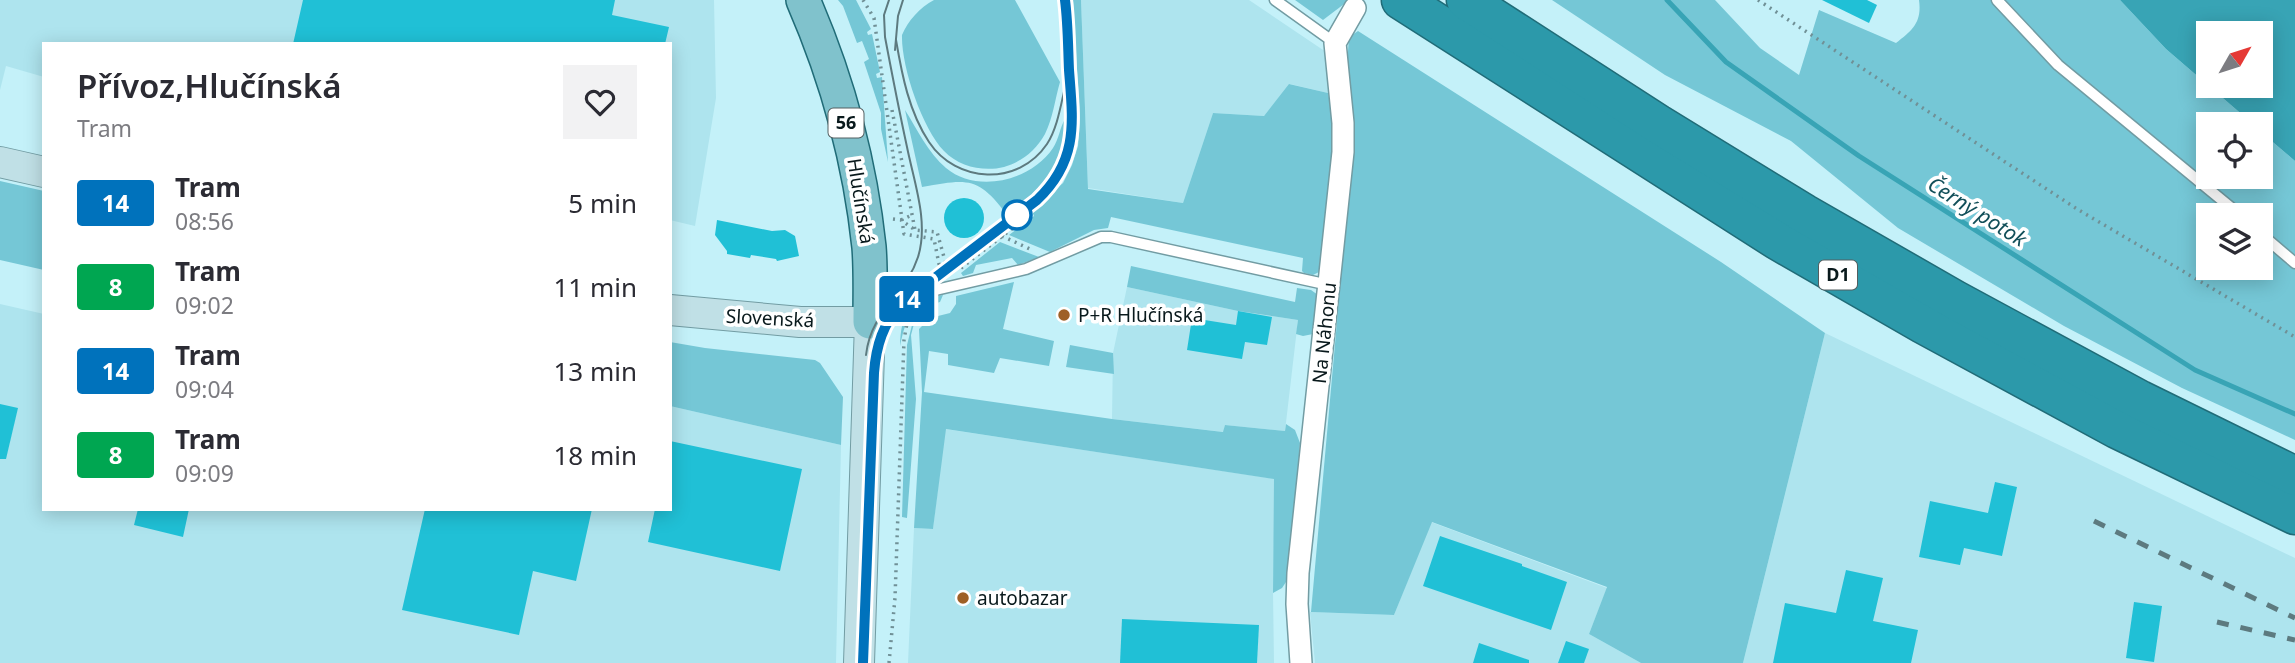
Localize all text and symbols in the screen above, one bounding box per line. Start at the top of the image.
north arrow [2196,21,2273,98]
map controls [2196,21,2273,280]
text: Přívoz,Hlučínská [77,63,342,108]
button: heart [563,65,637,139]
road number: 56 [828,109,864,138]
text: Tram [77,112,132,144]
button: locate [2196,112,2273,189]
street label: Hlučínská [841,156,881,246]
text: Tram [175,169,241,205]
water label: Černý potok [1923,170,2034,253]
text: 5 min [568,185,637,221]
text: 14 [102,186,129,219]
unlabelled marker [1002,200,1032,230]
button: layers [2196,203,2273,280]
text: 08:56 [175,205,234,237]
text: Tram [175,253,241,289]
road number: D1 [1819,260,1857,290]
text: 11 min [553,269,637,305]
text: 8 [109,270,122,303]
line badge: 14 [876,276,939,322]
street label: Na Náhonu [1306,281,1342,385]
text: 14 [893,282,921,315]
text: 09:02 [175,289,234,321]
place label: P+R Hlučínská [1078,302,1204,328]
street label: Slovenská [725,303,815,333]
marker: P+R Hlučínská [1056,307,1072,323]
text: Tram [175,337,241,373]
text: 13 min [553,353,637,389]
text: 14 [102,354,129,387]
text: 09:04 [175,373,234,405]
text: Tram [175,421,241,457]
text: 18 min [553,437,637,473]
text: 8 [109,438,122,471]
text: 09:09 [175,457,234,489]
place label: autobazar [977,585,1068,611]
marker: autobazar [955,590,971,606]

